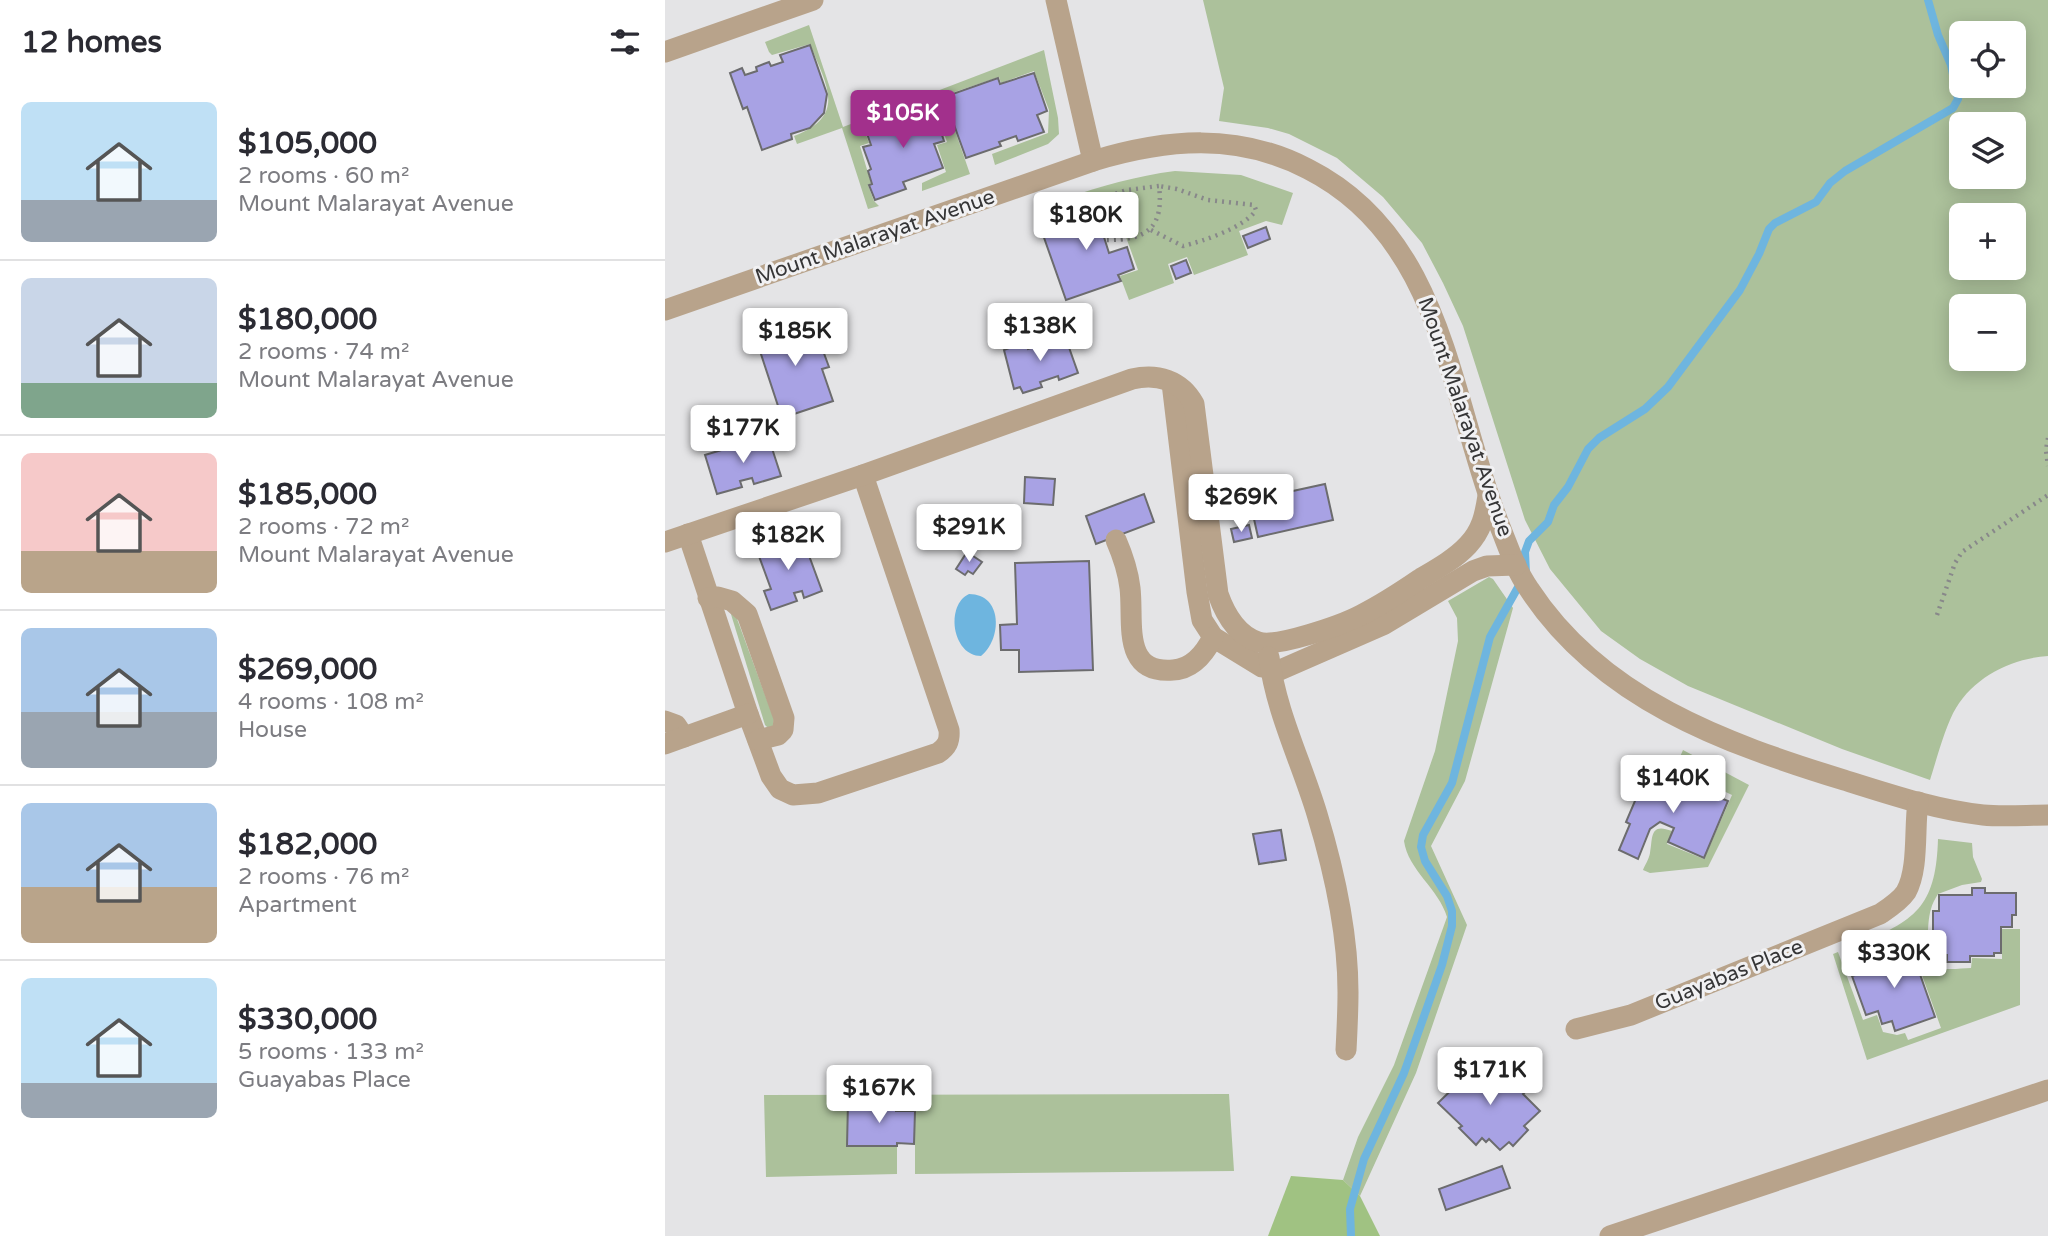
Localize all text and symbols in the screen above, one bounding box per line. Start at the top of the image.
map controls [1949,21,2026,371]
button: locate [1949,21,2026,98]
icon: filters [606,23,644,61]
text: 12 homes [21,24,162,61]
pin: $105K [854,90,952,150]
text: $105K [867,99,939,127]
button: layers [1949,112,2026,189]
text: $105,000 [238,125,377,162]
icon: home [77,130,161,214]
text: 2 rooms · 60 m² [238,162,409,190]
street label: Mount Malarayat Avenue [752,184,998,290]
text: Mount Malarayat Avenue [238,190,514,218]
pin: $180K [1037,192,1135,252]
text: $180K [1050,201,1122,229]
button: + [1949,203,2026,280]
street label: Mount Malarayat Avenue [1412,294,1518,540]
button: − [1949,294,2026,371]
text: $180,000 [238,301,377,338]
pin: $138K [991,304,1089,363]
icon: home [77,306,161,390]
pin: $185K [746,308,844,368]
text: $138K [1004,312,1076,340]
text: $185K [759,317,831,345]
text: 2 rooms · 74 m² [238,338,409,366]
text: Mount Malarayat Avenue [238,366,514,394]
pin: $177K [694,406,792,465]
text: $177K [707,414,779,442]
pin: $269K [1192,475,1290,534]
text: $185,000 [238,476,377,513]
icon: home [77,481,161,565]
text: $269K [1205,483,1277,511]
pin: $291K [920,504,1018,564]
pin: $182K [739,512,837,572]
text: 2 rooms · 72 m² [238,513,409,541]
text: $291K [933,513,1005,541]
text: $182K [752,521,824,549]
text: Mount Malarayat Avenue [238,541,514,569]
text: $269,000 [238,651,377,688]
icon: home [77,656,161,740]
text: 4 rooms · 108 m² [238,688,424,716]
text: House [238,716,307,744]
pin: $140K [1624,756,1722,815]
text: $140K [1637,764,1709,792]
text: $182,000 [238,826,377,863]
icon: home [77,831,161,915]
text: 2 rooms · 76 m² [238,863,409,891]
text: Apartment [238,891,357,919]
pin: $330K [1845,930,1943,990]
street label: Guayabas Place [1651,934,1807,1016]
text: $330K [1858,939,1930,967]
text: $330,000 [238,1001,377,1038]
icon: home [77,1006,161,1090]
text: 5 rooms · 133 m² [238,1038,424,1066]
pin: $171K [1441,1048,1539,1107]
text: $171K [1454,1056,1526,1084]
text: Guayabas Place [238,1066,411,1094]
pin: $167K [830,1066,928,1125]
text: $167K [843,1074,915,1102]

